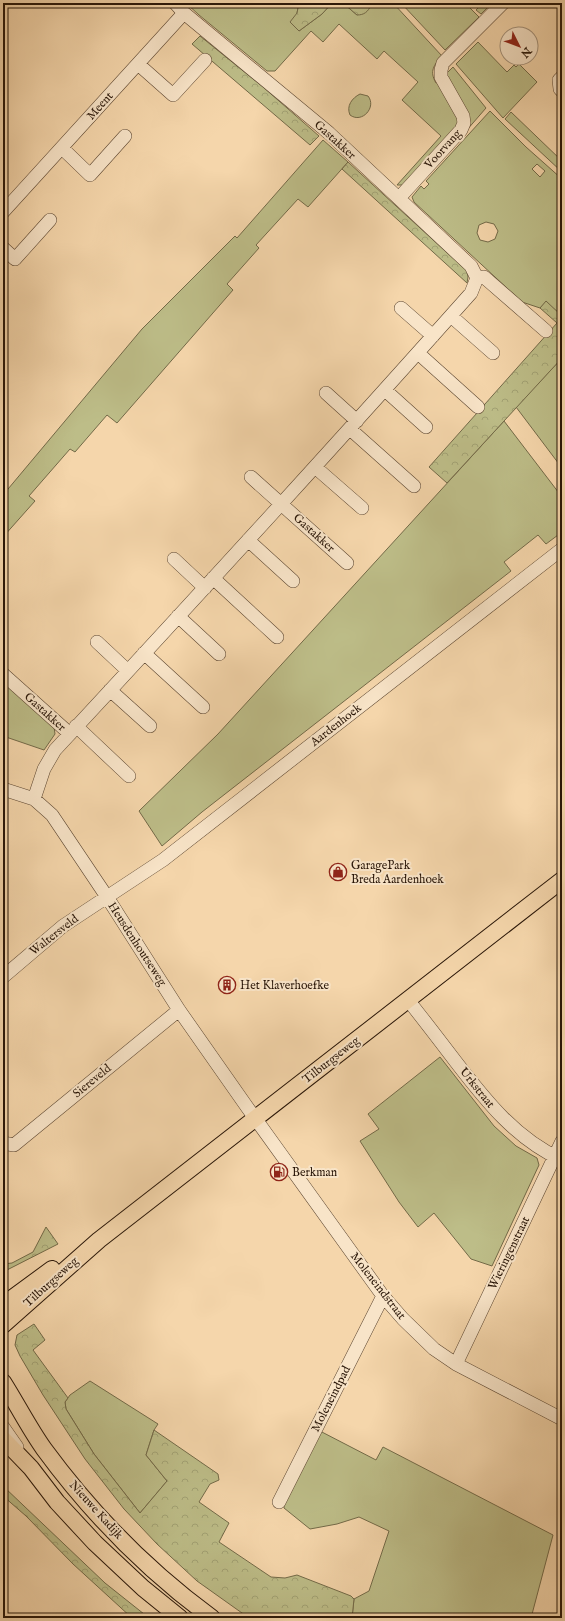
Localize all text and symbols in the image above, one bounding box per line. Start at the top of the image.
north arrow [499,26,539,66]
text: N [517,43,535,61]
street label: Meent [83,89,117,123]
street label: Gastakker [311,117,359,163]
street label: Voorvang [421,126,465,173]
street label: Gastakker [290,510,338,556]
street label: Gastakker [21,689,69,735]
street label: Aardenhoek [307,700,365,750]
place label: GaragePark Breda Aardenhoek [351,858,444,887]
shop icon: GaragePark Breda Aardenhoek [328,862,348,882]
street label: Heusdenhoutseweg [104,899,170,989]
street label: Waltersveld [27,911,82,959]
building icon: Het Klaverhoefke [217,975,237,995]
place label: Het Klaverhoefke [240,978,330,993]
street label: Tilburgseweg [299,1033,363,1087]
street label: Siereveld [70,1061,115,1101]
street label: Urkstraat [456,1065,498,1111]
fuel station icon: Berkman [269,1162,289,1182]
place label: Berkman [292,1165,338,1180]
street label: Wieringenstraat [485,1214,533,1292]
street label: Moleneindstraat [347,1249,409,1323]
street label: Tilburgseweg [21,1253,82,1310]
street label: Moleneindpad [308,1363,355,1435]
street label: Nieuwe Kadijk [66,1478,127,1543]

